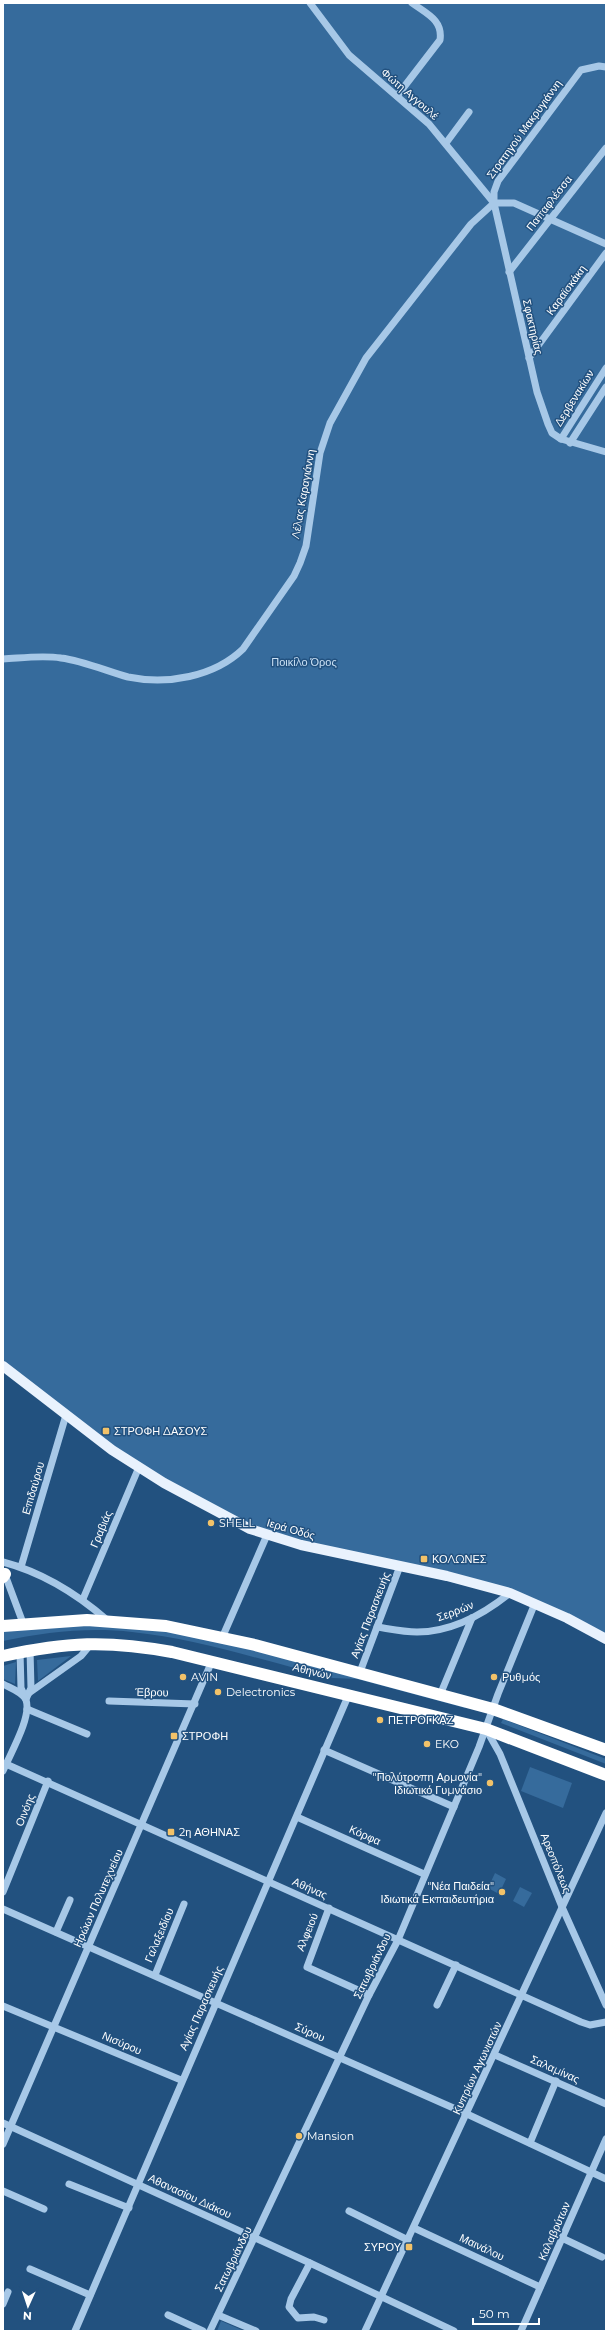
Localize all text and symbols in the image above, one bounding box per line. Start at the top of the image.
street label: Φώτη Αγγουλέ [378,65,442,123]
street label: Στρατηγού Μακρυγιάννη [483,77,565,181]
street label: Παπαφλέσσα [523,172,575,234]
street label: Καραϊσκάκη [543,262,589,318]
street label: Σφακτηρίας [520,298,546,356]
street label: Δερβενακίων [551,367,597,429]
street label: Λέλας Καραγιάννη [288,448,318,540]
park label: Ποικίλο Όρος [271,655,337,669]
place label: ΣΤΡΟΦΗ ΔΑΣΟΥΣ [114,1424,208,1438]
marker: ΣΤΡΟΦΗ ΔΑΣΟΥΣ [101,1426,111,1436]
street label: Επιδαύρου [19,1460,47,1516]
street label: Γραβιάς [87,1508,115,1550]
street label: Ιερά Οδός [265,1515,317,1543]
place label: SHELL [219,1516,256,1530]
marker: SHELL [206,1518,216,1528]
place label: ΚΟΛΩΝΕΣ [432,1552,487,1566]
marker: ΚΟΛΩΝΕΣ [419,1554,429,1564]
street label: Αγίας Παρασκευής [347,1570,393,1660]
street label: Σερρών [435,1597,476,1624]
street label: Αθηνών [291,1659,333,1683]
place label: AVIN [191,1670,218,1684]
place label: Ρυθμός [502,1670,540,1684]
marker: AVIN [178,1672,188,1682]
marker: Ρυθμός [489,1672,499,1682]
street label: Έβρου [134,1685,169,1699]
place label: Delectronics [226,1685,296,1699]
marker: Delectronics [213,1687,223,1697]
place label: ΠΕΤΡΟΓΚΑΖ [388,1713,454,1727]
marker: ΠΕΤΡΟΓΚΑΖ [375,1715,385,1725]
place label: ΣΤΡΟΦΗ [182,1729,228,1743]
marker: ΣΤΡΟΦΗ [169,1731,179,1741]
place label: EKO [435,1737,459,1751]
marker: EKO [422,1739,432,1749]
place label: "Πολύτροπη Αρμονία" Ιδιωτικό Γυμνάσιο [373,1770,482,1797]
marker: "Πολύτροπη Αρμονία" Ιδιωτικό Γυμνάσιο [485,1778,495,1788]
street label: Οινόης [12,1792,38,1828]
street label: Κόρφα [347,1822,384,1848]
place label: 2η ΑΘΗΝΑΣ [179,1825,240,1839]
marker: 2η ΑΘΗΝΑΣ [166,1827,176,1837]
street label: Αρεοπόλεως [538,1831,574,1895]
street label: Ηρώων Πολυτεχνείου [70,1847,126,1949]
street label: Αθήνας [290,1874,330,1902]
place label: "Νέα Παιδεία" Ιδιωτικά Εκπαιδευτήρια [380,1879,495,1906]
marker: "Νέα Παιδεία" Ιδιωτικά Εκπαιδευτήρια [497,1887,507,1897]
street label: Γαλαξειδίου [141,1906,177,1964]
street label: Αλφειού [293,1911,321,1953]
street label: Σατωβριάνδου [350,1931,394,2001]
street label: Αγίας Παρασκευής [176,1964,226,2052]
street label: Σύρου [293,2019,327,2045]
street label: Κυπρίων Αγωνιστών [449,2019,505,2117]
street label: Νισύρου [100,2028,144,2058]
street label: Σαλαμίνας [528,2052,582,2086]
place label: Mansion [307,2129,354,2143]
marker: Mansion [294,2131,304,2141]
street label: Αθανασίου Διάκου [146,2171,234,2221]
street label: Καλαβρύτων [535,2199,573,2263]
street label: Σατωβριάνδου [211,2224,255,2294]
street label: Μαινάλου [457,2231,507,2263]
place label: ΣΥΡΟΥ [364,2240,402,2254]
marker: ΣΥΡΟΥ [404,2242,414,2252]
north arrow [8,2286,48,2326]
scale bar [473,2300,539,2326]
text: 50 m [479,2306,510,2321]
text: N [23,2309,32,2323]

